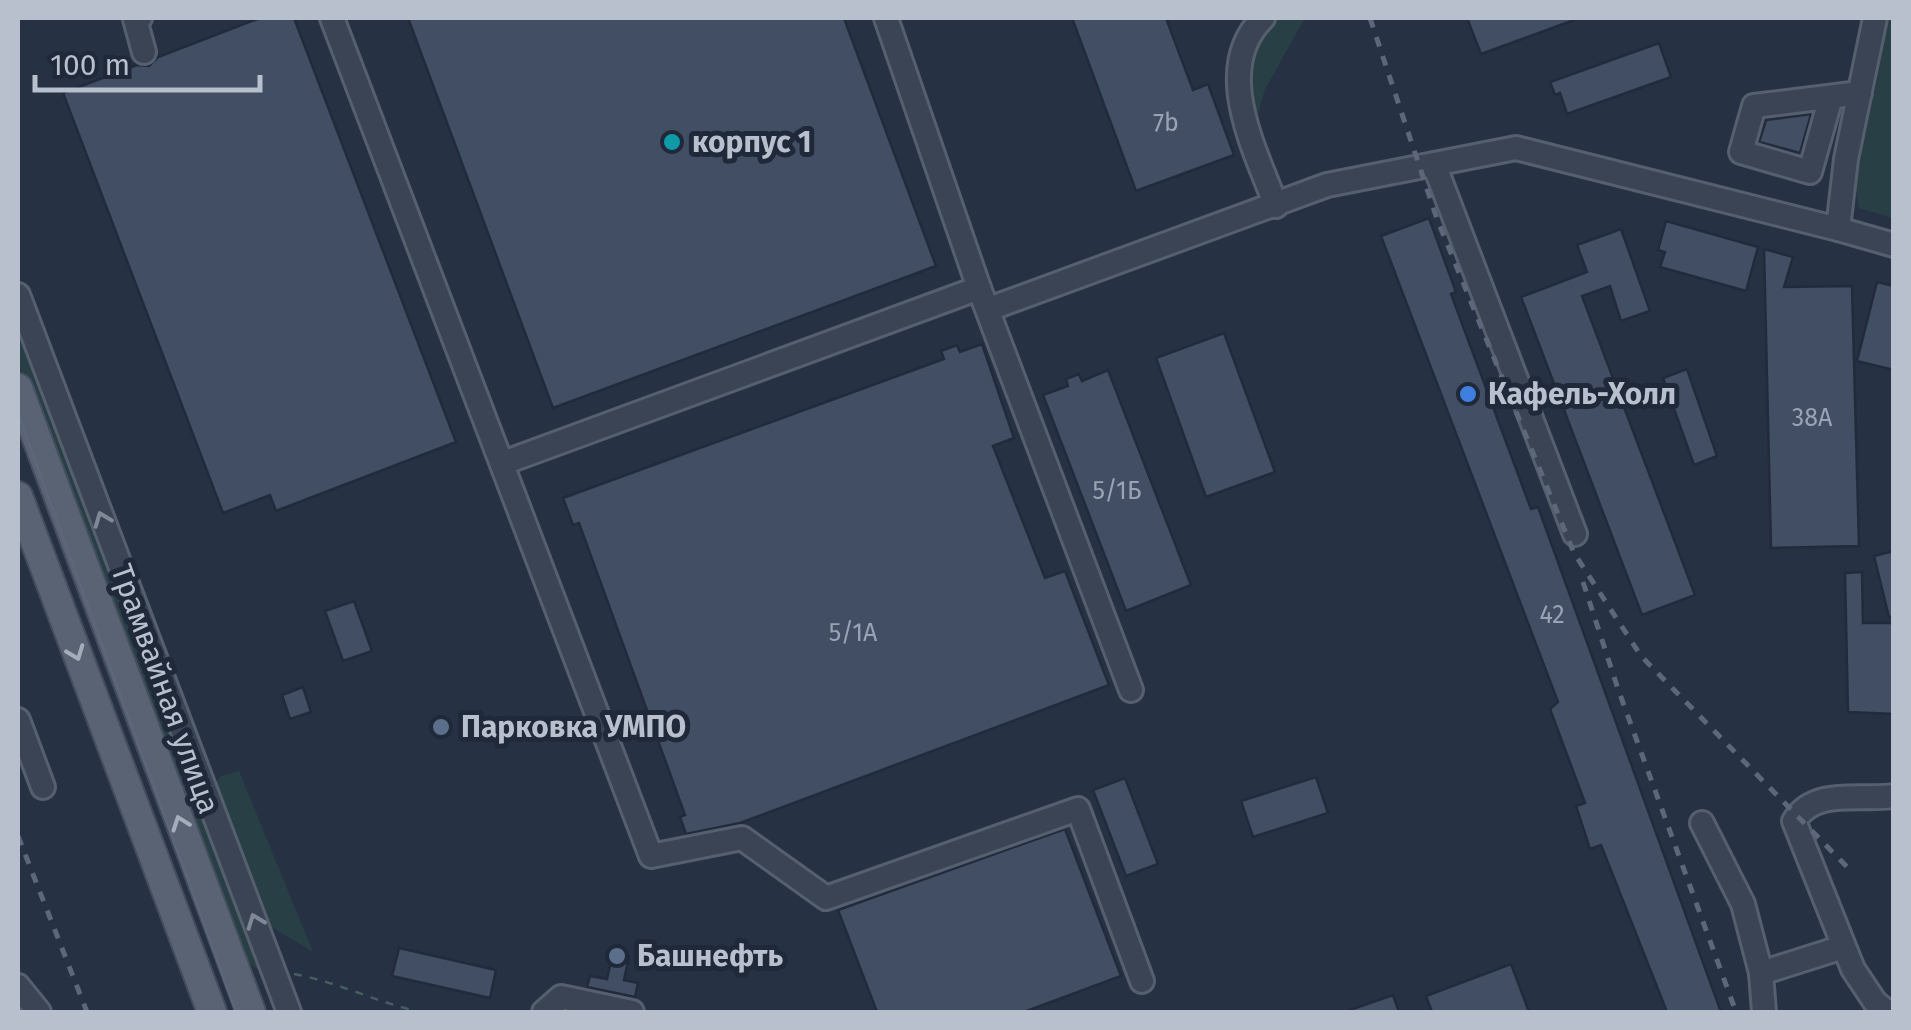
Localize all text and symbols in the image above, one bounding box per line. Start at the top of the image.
scale bar [35,30,260,92]
text: 100 m [50,47,130,83]
house number: 7b [1153,108,1179,138]
place label: корпус 1 [692,124,812,160]
marker: корпус 1 [661,131,683,153]
place label: Кафель-Холл [1488,376,1676,412]
marker: Кафель-Холл [1457,383,1479,405]
house number: 38А [1792,403,1833,433]
house number: 5/1Б [1093,476,1141,506]
one-way arrow [94,512,114,529]
street label: Трамвайная улица [103,559,227,819]
house number: 42 [1539,600,1565,630]
house number: 5/1А [829,618,878,648]
one-way arrow [65,644,85,661]
place label: Парковка УМПО [461,709,686,745]
marker: Парковка УМПО [430,716,452,738]
one-way arrow [171,815,192,832]
one-way arrow [246,914,267,931]
place label: Башнефть [637,938,783,974]
marker: Башнефть [606,945,628,967]

